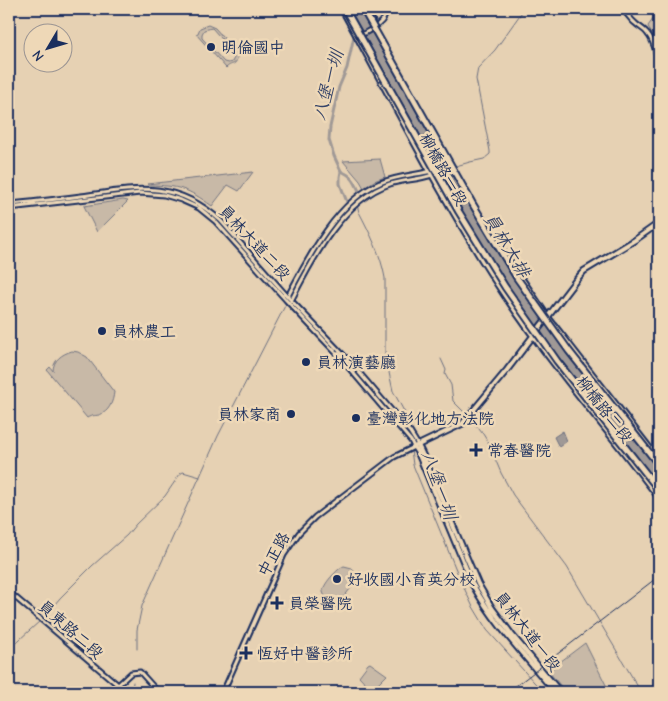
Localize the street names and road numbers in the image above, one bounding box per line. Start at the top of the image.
street label: 柳橋路一段 [416,130,470,209]
street label: 員林大道二段 [215,201,294,284]
street label: 柳橋路二段 [572,373,636,447]
street label: 中正路 [254,529,293,580]
street label: 員林大道一段 [491,588,564,675]
street label: 員東路二段 [34,597,106,663]

